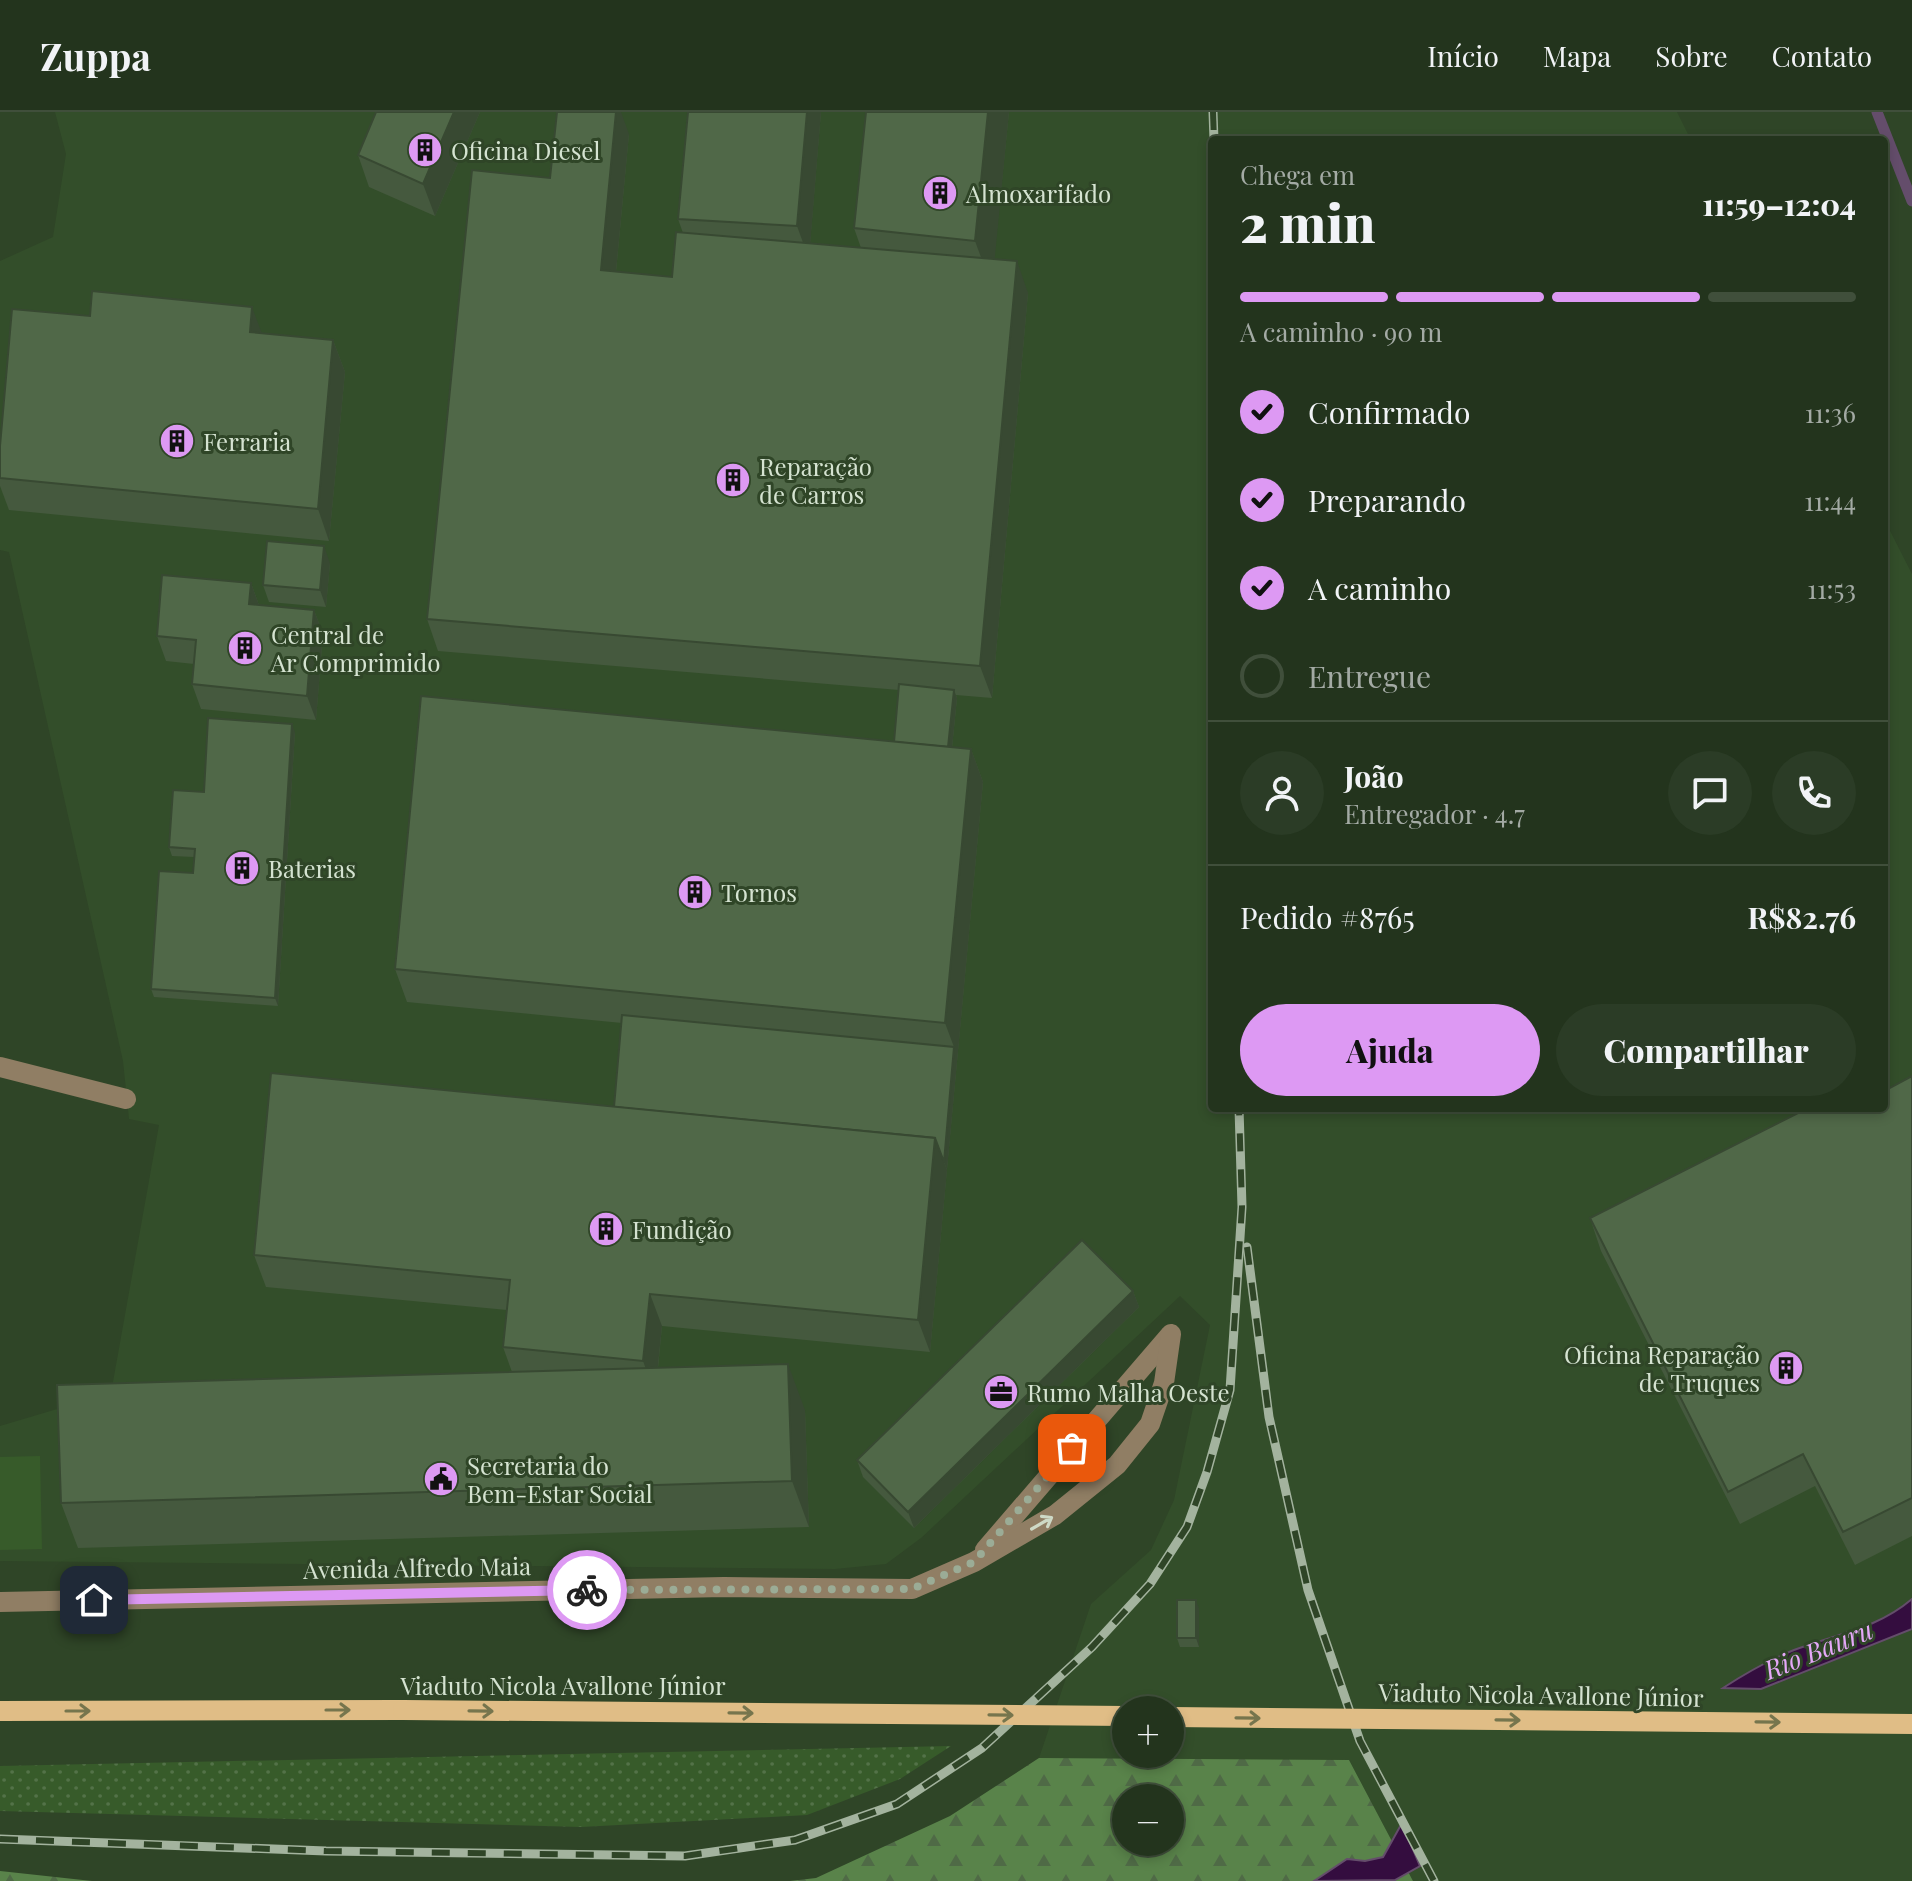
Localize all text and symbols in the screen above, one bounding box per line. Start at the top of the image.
text: Zuppa [40,30,151,81]
text: Início [1427,37,1499,74]
text: Mapa [1543,37,1611,74]
text: Sobre [1655,37,1728,74]
text: Contato [1772,37,1872,74]
building icon: Oficina Diesel [406,131,444,169]
place label: Oficina Diesel [451,134,601,166]
text: Chega em [1240,157,1355,192]
building icon: Almoxarifado [921,174,959,212]
place label: Almoxarifado [965,177,1111,209]
text: 11:59–12:04 [1702,184,1856,224]
text: 2 min [1240,187,1375,256]
text: A caminho · 90 m [1240,314,1442,349]
icon: check [1240,390,1284,434]
text: Confirmado [1308,392,1470,432]
text: 11:36 [1805,395,1856,430]
building icon: Ferraria [158,422,196,460]
place label: Ferraria [203,425,291,457]
place label: Reparação de Carros [759,450,872,510]
building icon: Reparação de Carros [714,461,752,499]
icon: check [1240,478,1284,522]
text: Preparando [1308,480,1466,520]
text: 11:44 [1804,483,1856,518]
icon: check [1240,566,1284,610]
text: A caminho [1308,568,1451,608]
text: 11:53 [1807,571,1856,606]
place label: Central de Ar Comprimido [270,618,440,678]
building icon: Central de Ar Comprimido [226,629,264,667]
text: Entregue [1308,656,1431,696]
button: person [1240,751,1324,835]
button: chat [1668,751,1752,835]
button: phone [1772,751,1856,835]
text: João [1344,756,1404,796]
text: Entregador · 4.7 [1344,796,1525,831]
building icon: Baterias [223,849,261,887]
place label: Baterias [268,852,356,884]
building icon: Tornos [676,873,714,911]
place label: Tornos [721,876,797,908]
text: Pedido #8765 [1240,897,1415,937]
text: R$82.76 [1748,897,1856,937]
button: Ajuda [1240,1004,1540,1096]
button: Compartilhar [1556,1004,1856,1096]
building icon: Fundição [587,1210,625,1248]
place label: Fundição [632,1213,732,1245]
place label: Oficina Reparação de Truques [1564,1338,1760,1398]
building icon: Oficina Reparação de Truques [1767,1349,1805,1387]
office icon: Rumo Malha Oeste [982,1373,1020,1411]
place label: Rumo Malha Oeste [1027,1376,1230,1408]
pin [1038,1414,1106,1482]
icon: bag [1050,1426,1094,1470]
place label: Secretaria do Bem-Estar Social [467,1449,653,1509]
public building icon: Secretaria do Bem-Estar Social [422,1460,460,1498]
one-way arrow [1030,1515,1053,1531]
street label: Avenida Alfredo Maia [302,1549,531,1585]
courier [547,1550,627,1630]
pin [60,1566,128,1634]
icon: bike [565,1568,609,1612]
icon: home [72,1578,116,1622]
water label: Rio Bauru [1757,1611,1878,1687]
street label: Viaduto Nicola Avallone Júnior [399,1669,726,1701]
street label: Viaduto Nicola Avallone Júnior [1377,1675,1704,1713]
map controls [1112,1696,1184,1856]
button: + [1112,1696,1184,1768]
one-way arrow [324,1702,351,1718]
one-way arrow [64,1703,91,1719]
one-way arrow [467,1703,494,1718]
one-way arrow [727,1705,754,1721]
one-way arrow [987,1707,1014,1723]
one-way arrow [1234,1710,1261,1725]
one-way arrow [1494,1712,1521,1728]
one-way arrow [1754,1714,1781,1730]
button: − [1112,1784,1184,1856]

